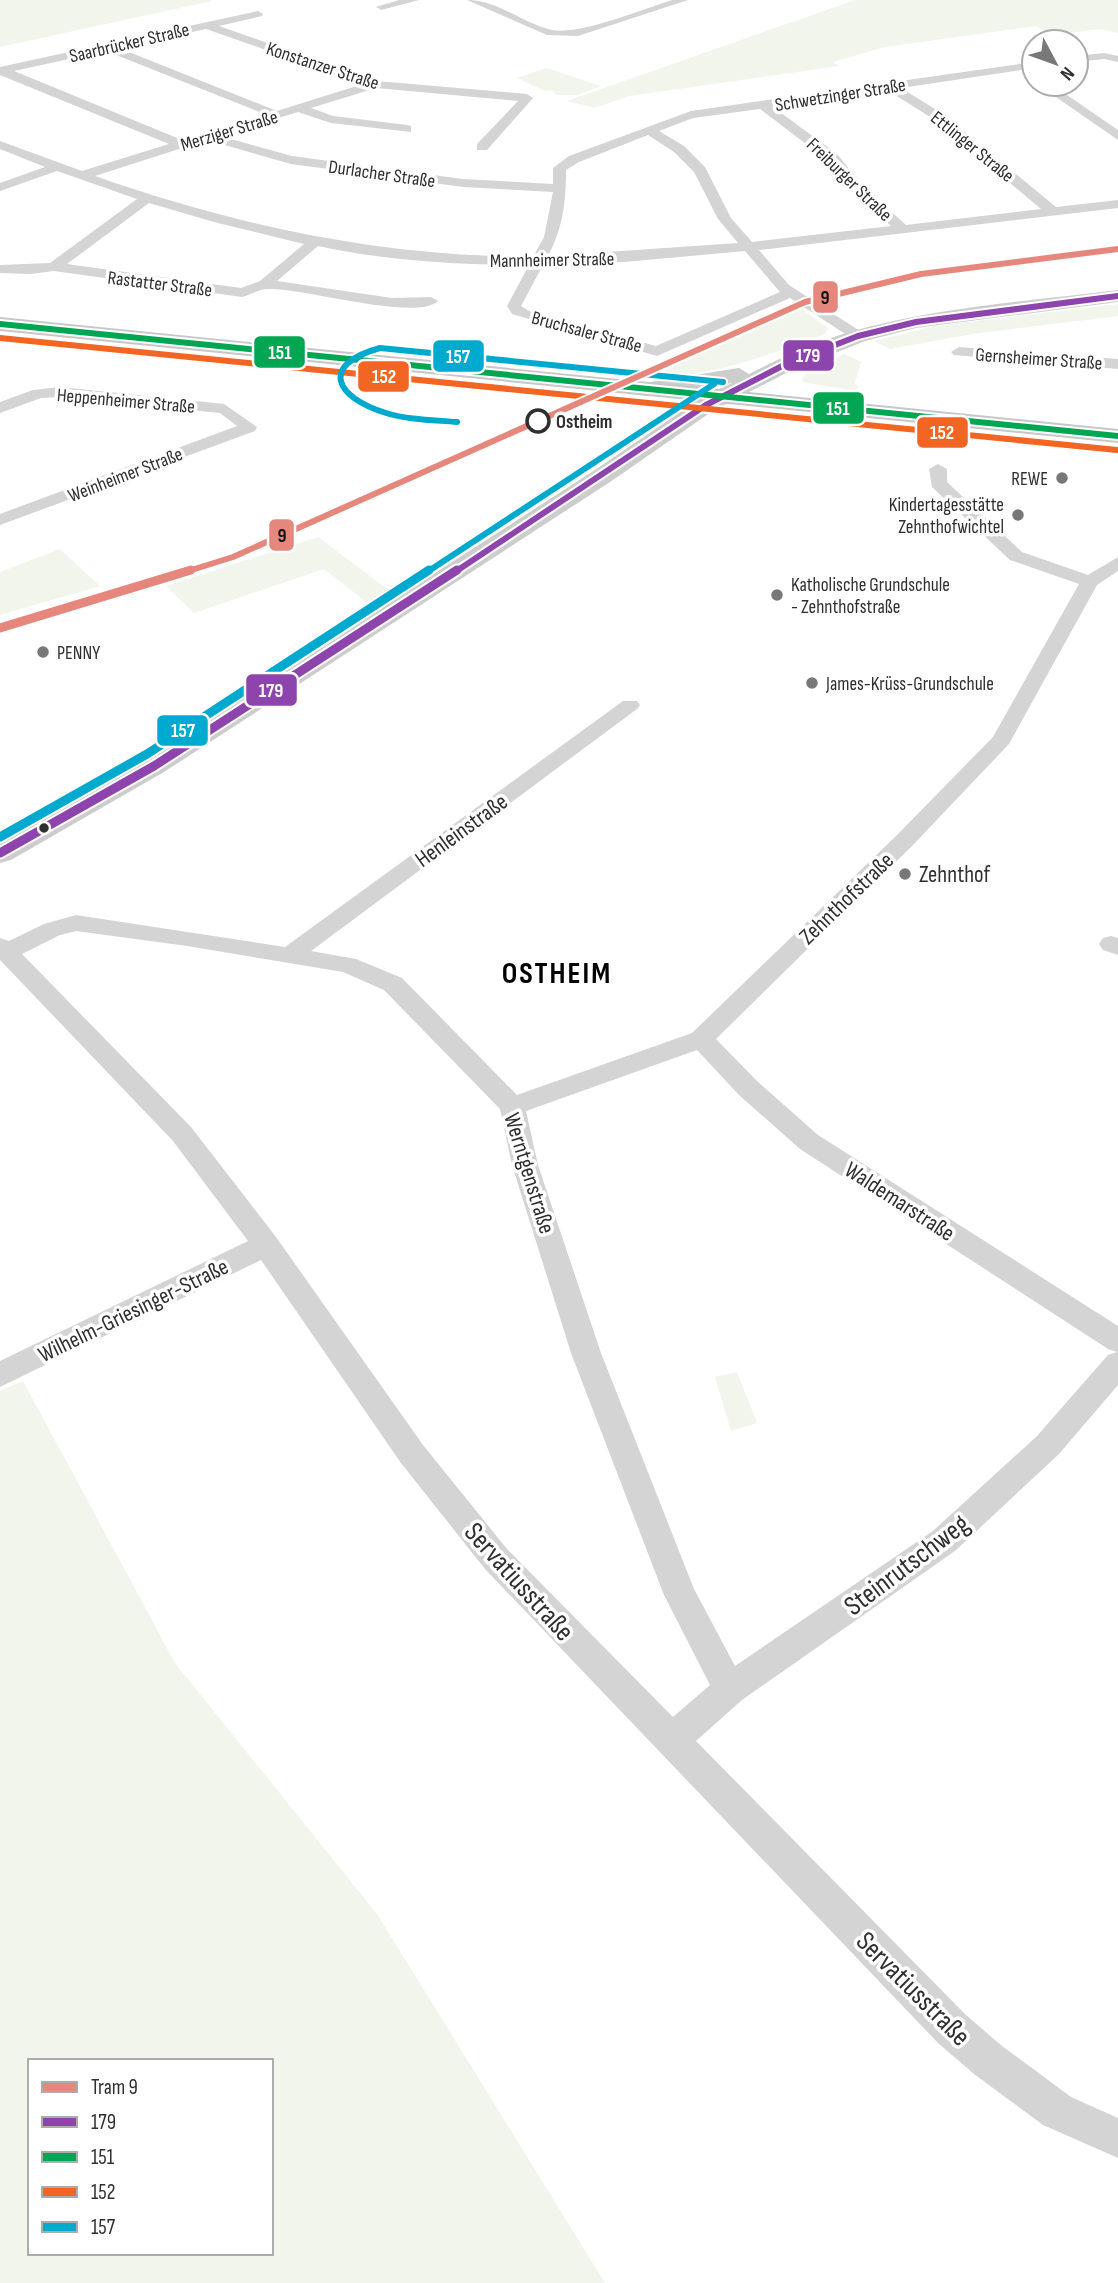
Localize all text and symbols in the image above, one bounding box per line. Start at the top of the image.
street label: Saarbrücker Straße [67,19,191,68]
north arrow [1020,28,1090,98]
street label: Konstanzer Straße [263,37,382,95]
text: N [1055,62,1079,85]
street label: Schwetzinger Straße [773,74,907,117]
street label: Merziger Straße [178,106,281,157]
street label: Ettlinger Straße [926,107,1018,188]
street label: Freiburger Straße [801,134,896,227]
street label: Durlacher Straße [327,156,437,193]
street label: Mannheimer Straße [490,248,614,273]
street label: Rastatter Straße [106,267,213,302]
line badge: 9 [812,280,839,314]
text: 9 [820,287,830,310]
street label: Bruchsaler Straße [529,307,644,358]
line badge: 151 [253,335,306,369]
line badge: 157 [432,339,485,373]
line badge: 179 [782,339,835,372]
text: 151 [268,342,292,365]
street label: Gernsheimer Straße [975,344,1103,375]
text: 179 [796,345,820,368]
text: 157 [446,346,471,369]
line badge: 152 [357,360,410,393]
text: 152 [372,366,396,389]
street label: Heppenheimer Straße [56,384,196,419]
line badge: 151 [812,391,865,425]
text: 151 [826,398,850,421]
marker: Ostheim [526,409,550,433]
place label: Ostheim [556,411,612,434]
line badge: 152 [916,416,969,449]
text: 152 [930,422,954,445]
street label: Weinheimer Straße [65,443,186,508]
place label: REWE [1011,468,1048,491]
marker: REWE [1054,470,1070,486]
place label: Kindertagesstätte Zehnthofwichtel [889,494,1004,539]
marker: Kindertagesstätte Zehnthofwichtel [1010,507,1026,523]
line badge: 9 [268,518,295,552]
text: 9 [277,525,287,548]
place label: Katholische Grundschule - Zehnthofstraße [791,574,950,619]
marker: Katholische Grundschule - Zehnthofstraße [769,587,785,603]
place label: PENNY [57,642,100,665]
marker: PENNY [35,644,51,660]
line badge: 179 [245,673,298,707]
place label: James-Krüss-Grundschule [825,673,994,696]
marker: James-Krüss-Grundschule [804,675,820,691]
text: 179 [259,680,283,703]
line badge: 157 [156,714,209,747]
text: 157 [171,720,196,743]
street label: Henleinstraße [410,788,513,874]
unlabelled marker [37,821,51,835]
street label: Zehnthofstraße [794,847,900,951]
place label: Zehnthof [919,861,990,889]
marker: Zehnthof [897,866,913,882]
district label: OSTHEIM [502,956,612,992]
street label: Werntgenstraße [497,1109,561,1237]
street label: Waldemarstraße [839,1156,960,1248]
street label: Wilhelm-Griesinger-Straße [34,1253,233,1369]
street label: Steinrutschweg [838,1507,976,1623]
street label: Servatiusstraße [457,1516,581,1648]
street label: Servatiusstraße [849,1925,977,2053]
legend [28,2059,273,2255]
text: Tram 9 [91,2075,138,2100]
text: 179 [91,2110,116,2135]
text: 151 [91,2145,115,2170]
text: 152 [91,2180,115,2205]
text: 157 [91,2215,116,2240]

